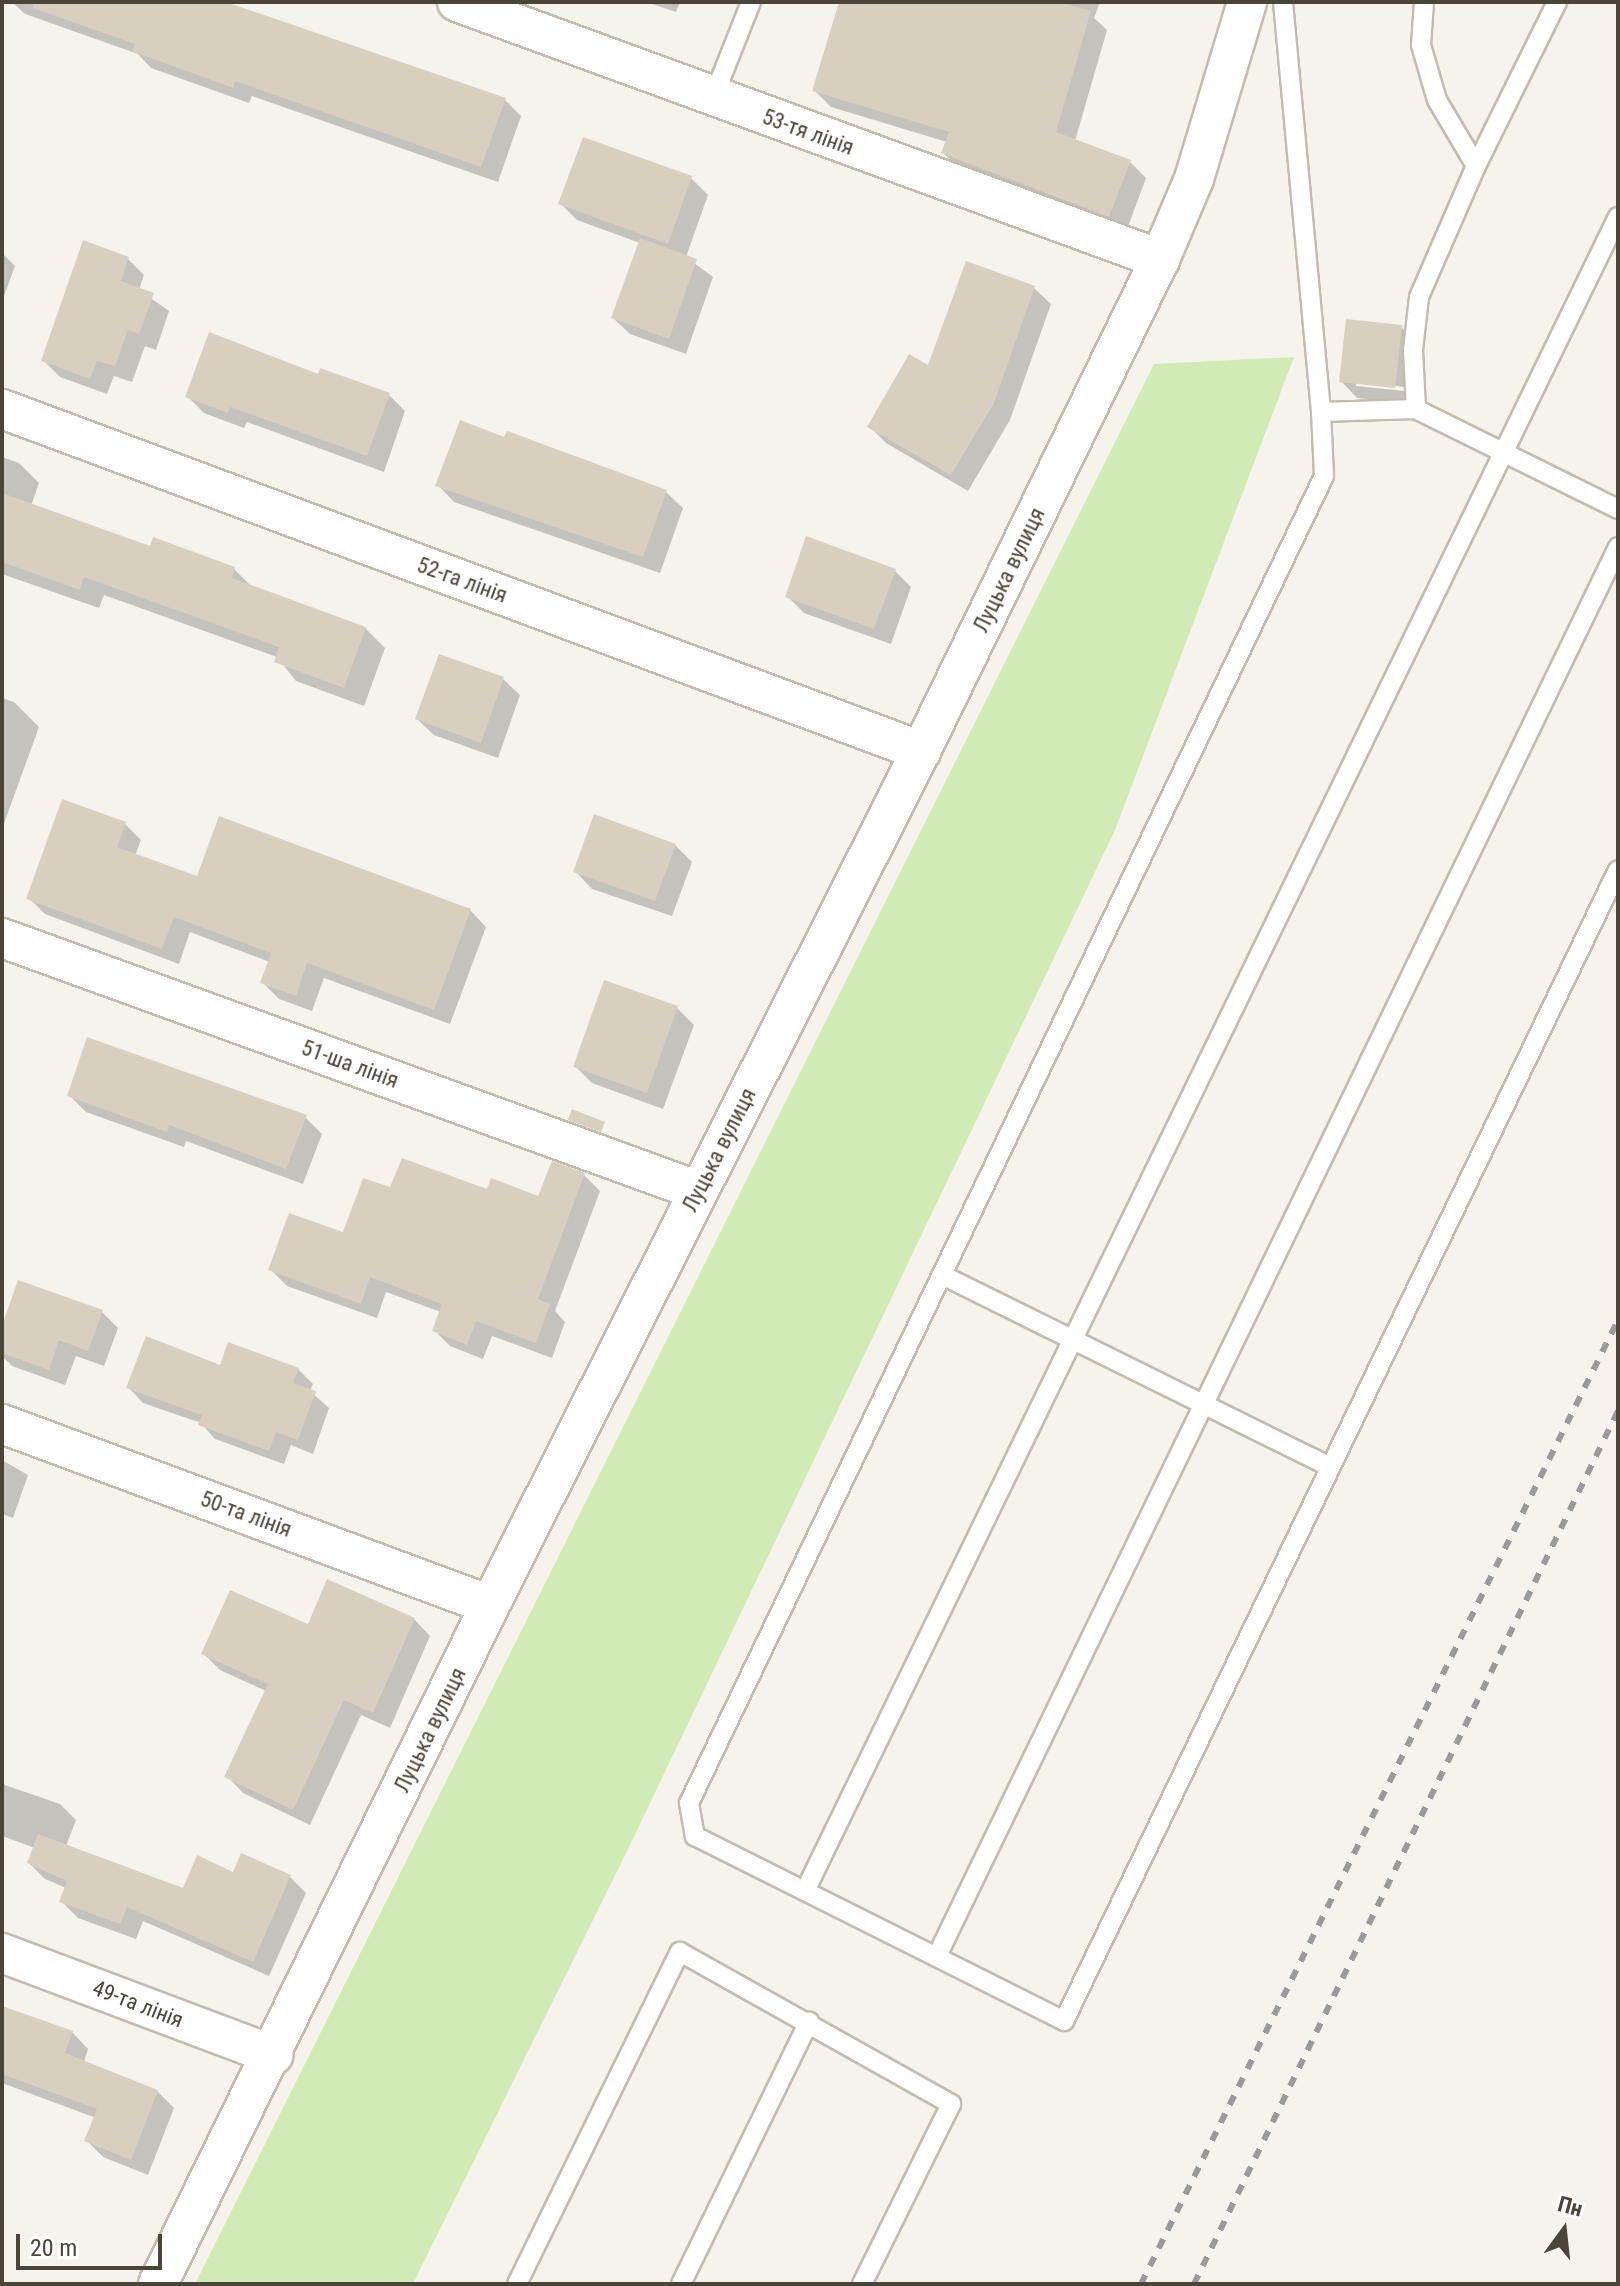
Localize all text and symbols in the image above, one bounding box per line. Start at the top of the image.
street label: 53-тя лінія [759,103,857,161]
street label: Луцька вулиця [967,503,1051,637]
street label: 52-га лінія [413,552,511,608]
street label: 51-ша лінія [298,1034,402,1094]
street label: Луцька вулиця [677,1084,761,1216]
street label: 50-та лінія [197,1485,295,1543]
street label: Луцька вулиця [388,1663,472,1797]
street label: 49-та лінія [89,1975,187,2033]
north arrow [1524,2190,1604,2270]
text: Пн [1555,2191,1585,2222]
scale bar [20,2218,166,2268]
text: 20 m [30,2234,77,2262]

